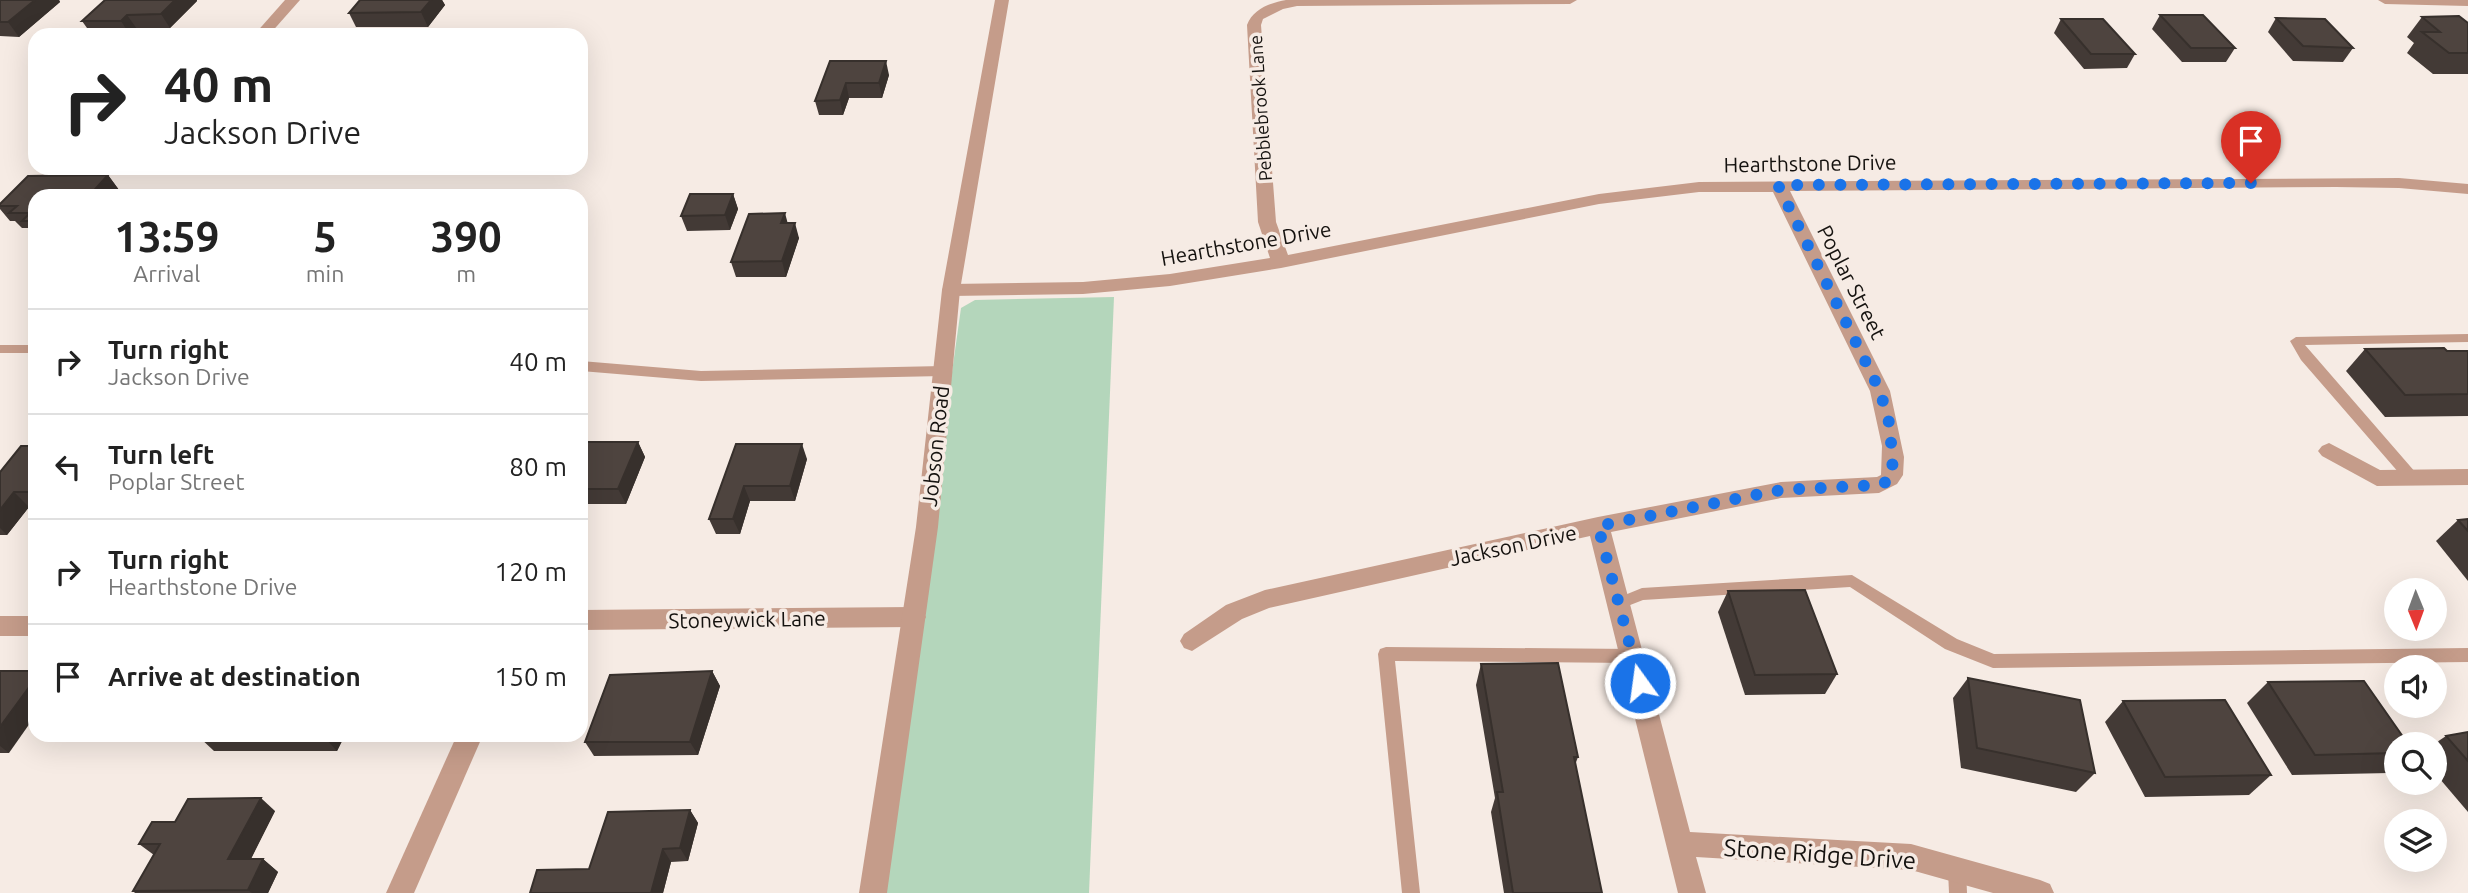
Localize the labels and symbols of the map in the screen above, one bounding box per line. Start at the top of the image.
street label: Pebblebrook Lane [1245,34,1275,182]
pin [2221,111,2281,183]
street label: Hearthstone Drive [1723,149,1897,177]
street label: Hearthstone Drive [1159,216,1333,270]
street label: Poplar Street [1813,221,1891,343]
street label: Jobson Road [917,384,953,508]
street label: Jackson Drive [1447,520,1579,570]
north arrow [2384,578,2446,640]
street label: Stoneywick Lane [668,606,826,632]
position arrow [1603,646,1677,720]
street label: Stone Ridge Drive [1723,834,1917,874]

